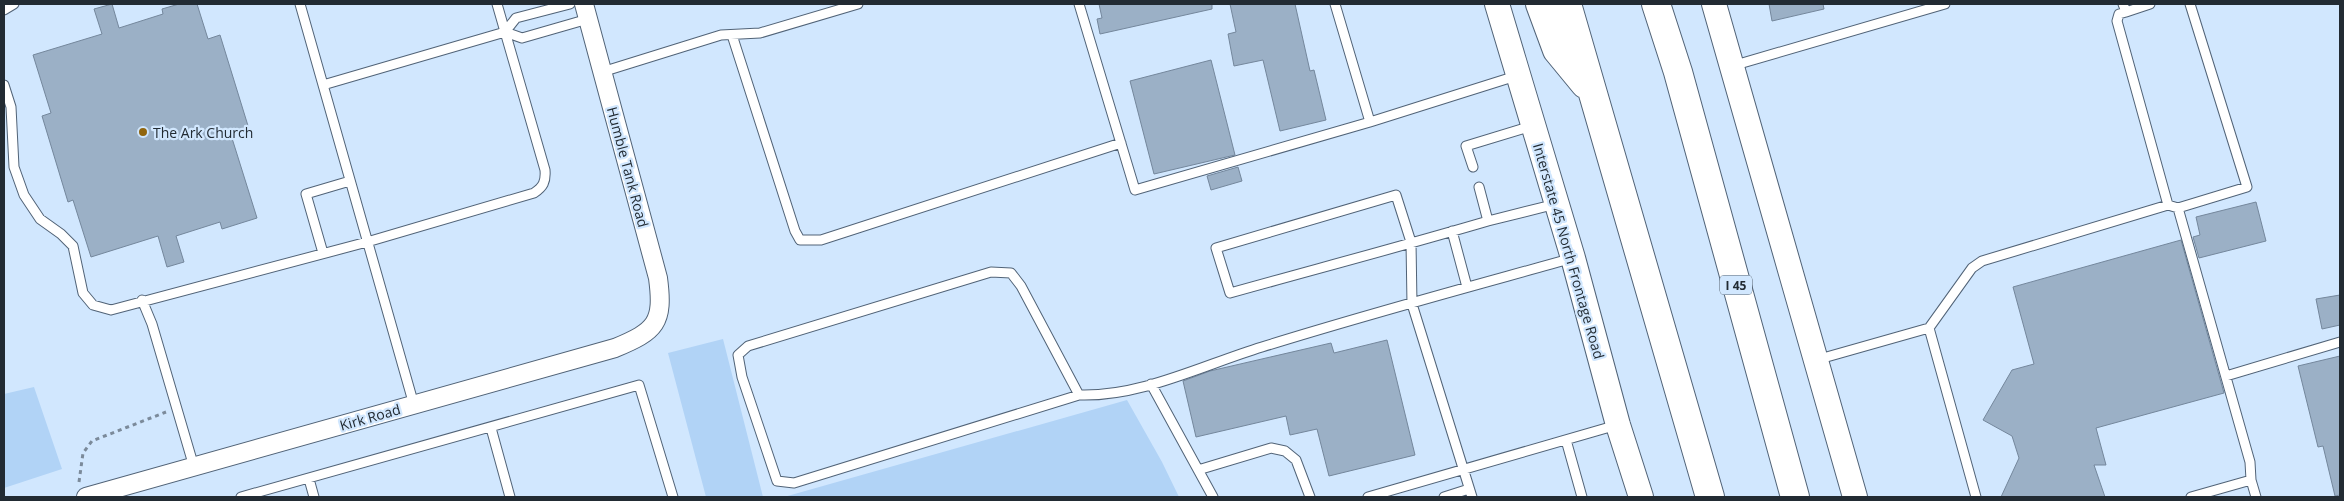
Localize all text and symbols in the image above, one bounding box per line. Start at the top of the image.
street label: Humble Tank Road [603,105,653,229]
place label: The Ark Church [153,123,253,142]
marker: The Ark Church [137,126,149,138]
street label: Interstate 45 North Frontage Road [1529,141,1609,361]
road number: I 45 [1720,276,1752,294]
street label: Kirk Road [337,399,403,435]

